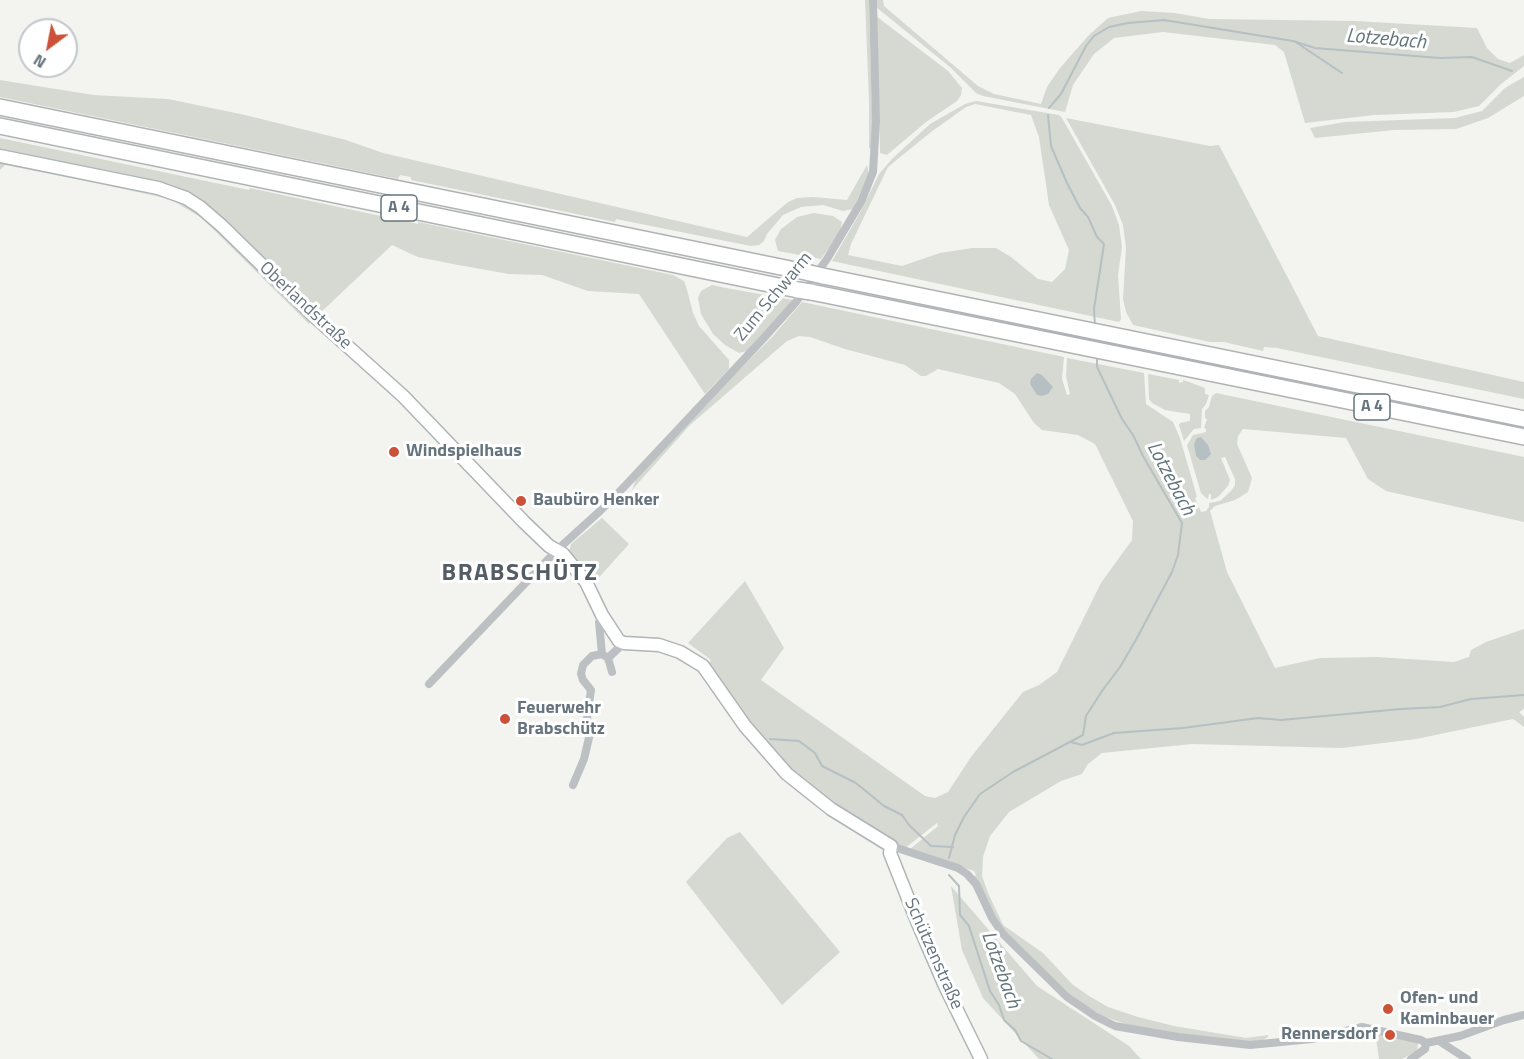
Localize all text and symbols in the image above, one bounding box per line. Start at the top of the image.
north arrow [18,18,78,78]
water label: Lotzebach [1345,25,1427,55]
text: N [28,48,51,75]
road number: A 4 [381,195,417,221]
street label: Zum Schwarm [731,248,817,346]
street label: Oberlandstraße [254,258,356,354]
road number: A 4 [1354,394,1390,420]
water label: Lotzebach [1141,438,1199,520]
place label: Windspielhaus [406,441,522,463]
marker: Windspielhaus [387,445,401,459]
place label: Baubüro Henker [533,490,659,512]
marker: Baubüro Henker [514,494,528,508]
district label: BRABSCHÜTZ [442,560,598,588]
place label: Feuerwehr Brabschütz [517,698,605,740]
marker: Feuerwehr Brabschütz [498,712,512,726]
street label: Schützenstraße [899,895,967,1013]
water label: Lotzebach [975,928,1025,1012]
place label: Ofen- und Kaminbauer [1400,988,1494,1030]
marker: Ofen- und Kaminbauer [1381,1002,1395,1016]
place label: Rennersdorf [1281,1024,1378,1046]
marker: Rennersdorf [1383,1028,1397,1042]

